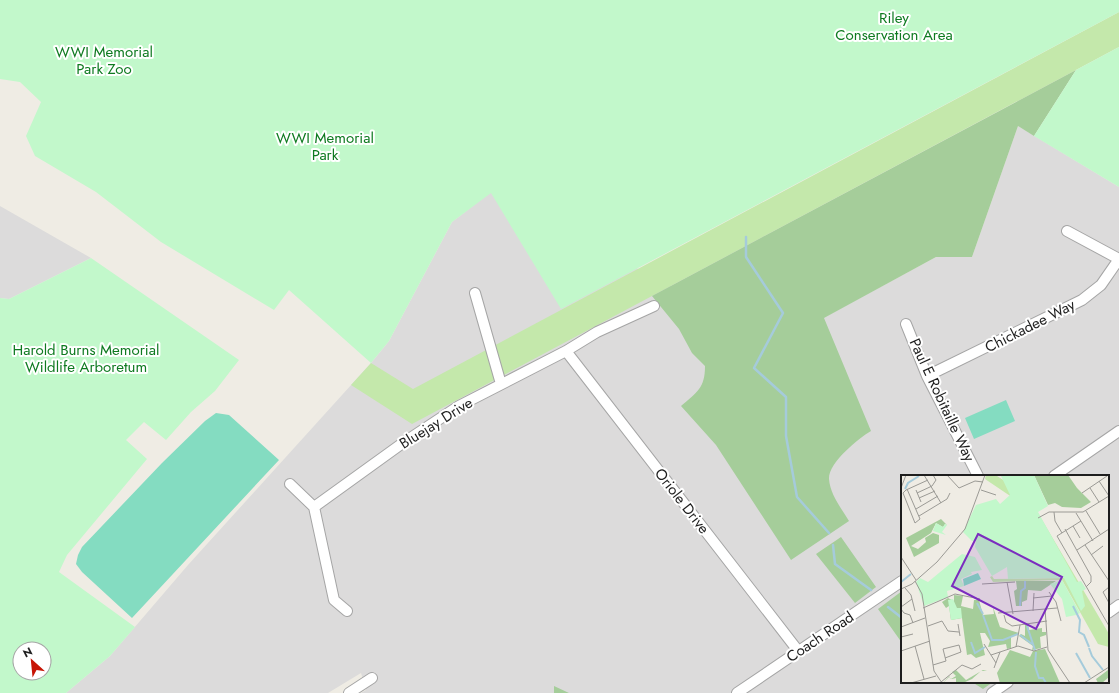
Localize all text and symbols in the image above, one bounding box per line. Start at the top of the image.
park label: Riley Conservation Area [835,7,953,46]
park label: WWI Memorial Park Zoo [55,41,153,80]
park label: WWI Memorial Park [276,127,374,166]
street label: Chickadee Way [981,294,1079,358]
street label: Paul E Robitaille Way [904,335,980,466]
park label: Harold Burns Memorial Wildlife Arboretum [13,339,159,378]
street label: Bluejay Drive [395,392,477,454]
street label: Oriole Drive [649,463,715,539]
inset map [901,475,1109,683]
street label: Coach Road [782,606,858,668]
north arrow [12,641,52,681]
text: N [20,643,35,661]

